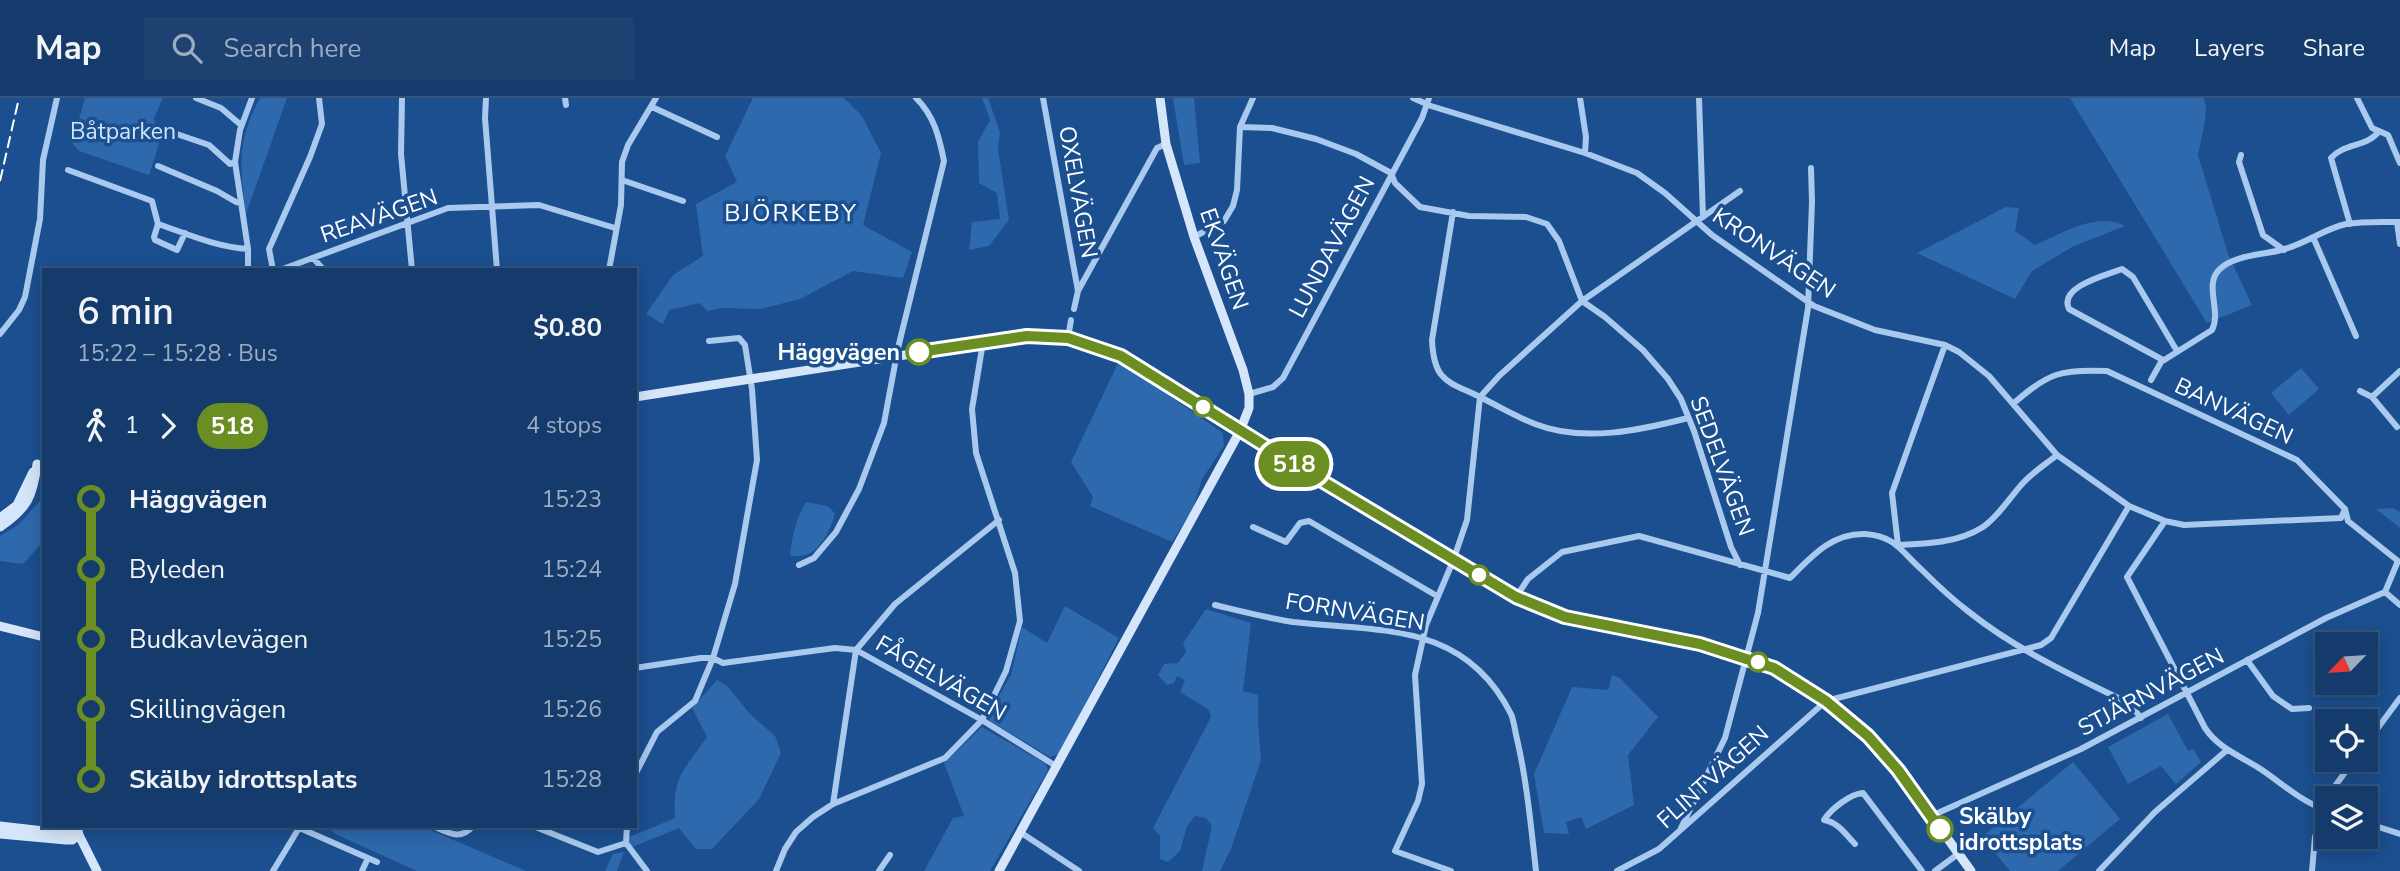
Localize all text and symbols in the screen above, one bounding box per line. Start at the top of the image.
search box [144,17,634,80]
text: Map [35,26,102,71]
icon: search [168,29,206,67]
text: Search here [224,31,361,66]
text: Map [2109,32,2156,64]
text: Layers [2194,32,2265,64]
text: Share [2303,32,2365,64]
park label: Båtparken [70,116,176,147]
street label: OXELVÄGEN [1051,123,1105,261]
street label: LUNDAVÄGEN [1282,171,1382,323]
street label: REAVÄGEN [316,181,442,251]
district label: BJÖRKEBY [724,197,858,229]
street label: KRONVÄGEN [1706,200,1842,306]
street label: EKVÄGEN [1192,204,1256,314]
text: 6 min [77,286,174,337]
text: $0.80 [533,310,602,345]
place label: Häggvägen [778,337,900,368]
text: 15:22 – 15:28 · Bus [77,338,278,369]
marker: Häggvägen [906,339,932,365]
street label: BANVÄGEN [2170,370,2298,452]
street label: SEDELVÄGEN [1682,392,1762,540]
unlabelled marker [1193,397,1213,417]
icon: walk [77,407,115,445]
icon: forward [149,407,187,445]
text: 1 [125,410,139,441]
text: 518 [211,410,254,442]
text: 4 stops [526,410,602,441]
line badge: 518 [1254,441,1334,487]
text: 518 [1272,448,1316,480]
text: Häggvägen [129,482,267,517]
text: 15:23 [542,484,602,515]
text: Byleden [129,552,225,587]
text: 15:24 [542,554,602,585]
unlabelled marker [1469,565,1489,585]
street label: FORNVÄGEN [1283,586,1427,638]
text: Budkavlevägen [129,622,308,657]
text: 15:25 [542,624,602,655]
street label: FÅGELVÄGEN [870,627,1013,728]
north arrow [2315,632,2378,695]
map controls [2315,632,2378,849]
street label: STJÄRNVÄGEN [2073,640,2229,744]
unlabelled marker [1748,652,1768,672]
text: Skillingvägen [129,692,286,727]
text: 15:26 [542,694,602,725]
button: locate [2315,709,2378,772]
street label: FLINTVÄGEN [1650,719,1776,835]
text: Skälby idrottsplats [129,762,358,797]
text: 15:28 [542,764,602,795]
button: layers [2315,786,2378,849]
place label: Skälby idrottsplats [1959,801,2083,858]
marker: Skälby idrottsplats [1927,816,1953,842]

